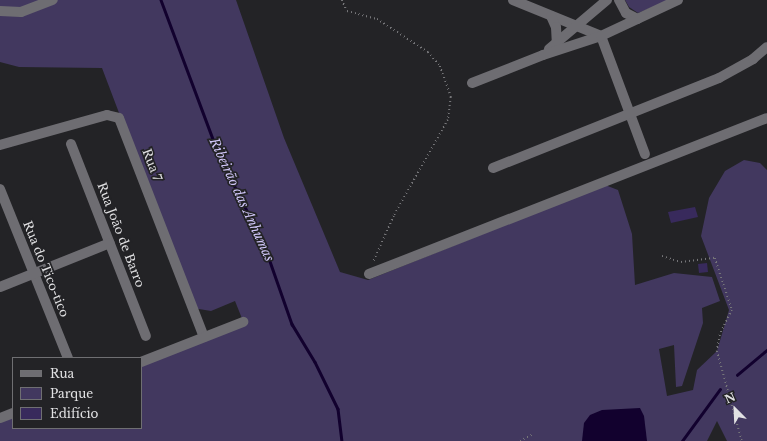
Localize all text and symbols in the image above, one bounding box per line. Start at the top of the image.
water label: Ribeirão das Anhumas [205,135,277,265]
street label: Rua 7 [139,147,165,183]
street label: Rua João de Barro [94,181,148,289]
street label: Rua do Tico-tico [20,219,72,319]
legend [12,357,142,429]
text: Rua [50,366,74,381]
text: Parque [50,386,93,401]
north arrow [715,389,755,429]
text: N [723,390,738,407]
text: Edifício [50,406,98,421]

